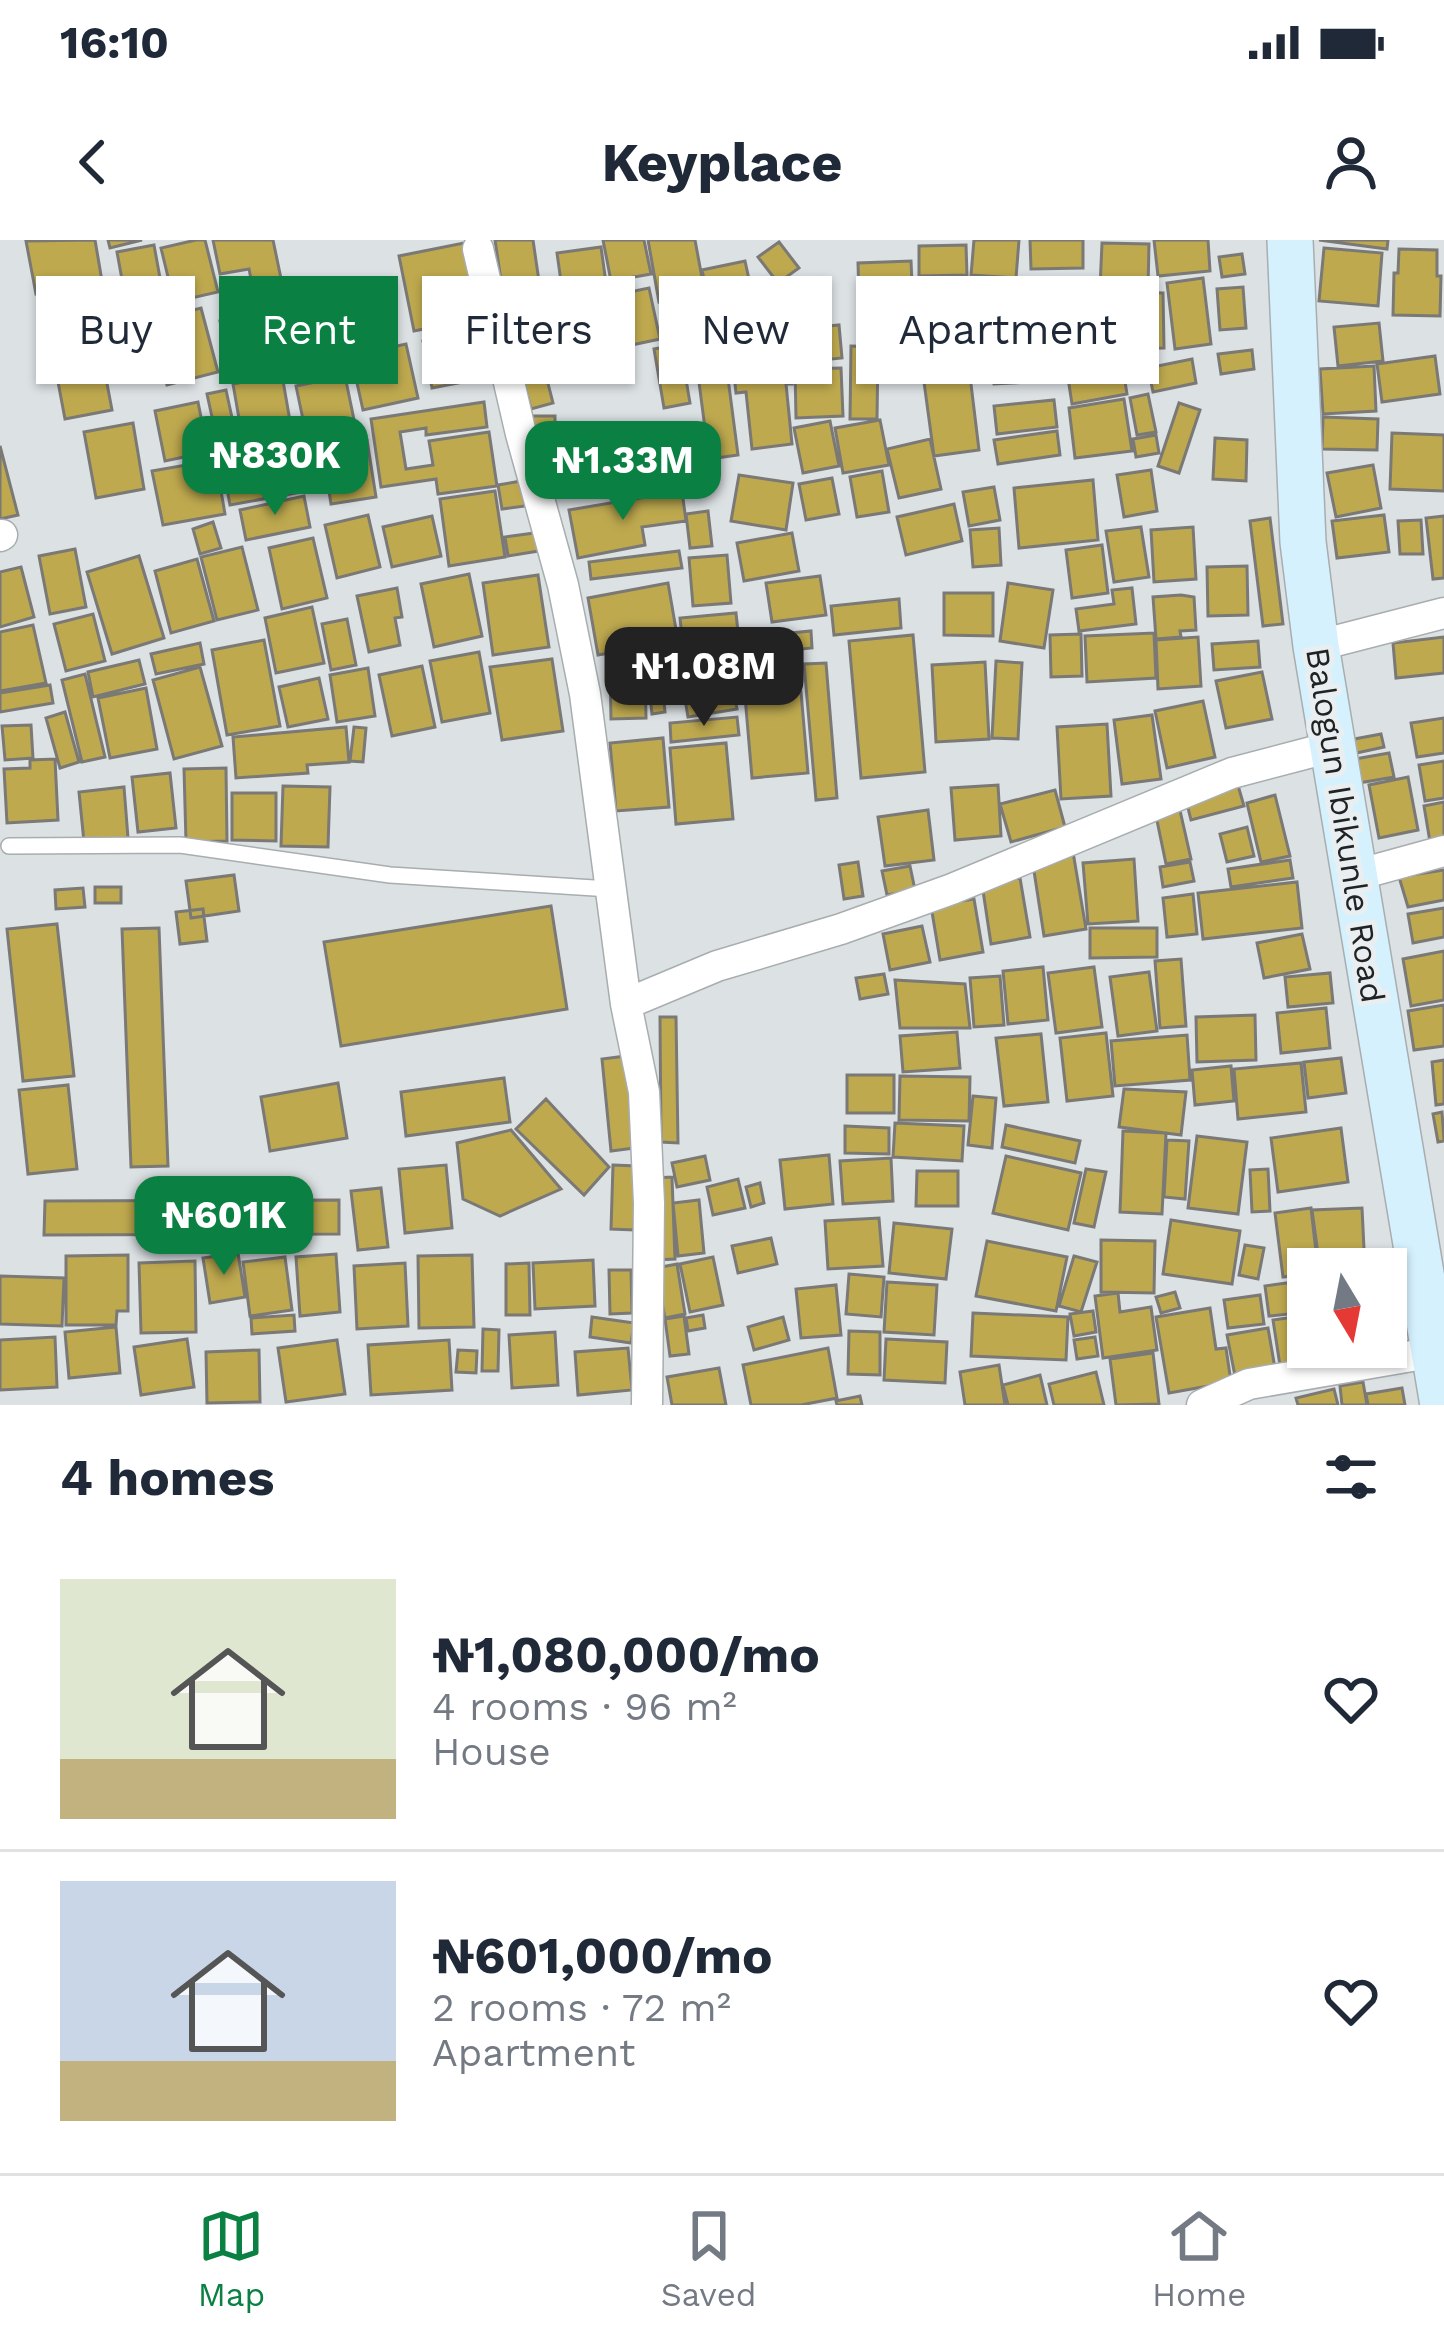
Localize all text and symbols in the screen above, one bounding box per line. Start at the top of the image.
text: 16:10 [60,16,169,69]
icon: back [60,129,126,195]
icon: person [1318,129,1384,195]
text: Keyplace [602,131,842,194]
chip: Buy [36,276,195,384]
chip: Rent [219,276,398,384]
chip: Filters [422,276,635,384]
chip: New [659,276,832,384]
chip: Apartment [856,276,1159,384]
pin: ₦830K [191,416,359,518]
pin: ₦1.33M [525,421,721,523]
text: ₦830K [209,432,341,477]
text: ₦1.33M [552,437,694,482]
pin: ₦1.08M [606,627,802,729]
text: ₦1.08M [632,643,776,688]
street label: Balogun Ibikunle Road [1298,645,1393,1006]
pin: ₦601K [140,1176,308,1278]
text: ₦601K [161,1192,287,1237]
north arrow [1287,1248,1407,1368]
map controls [1287,1248,1407,1368]
icon: filters [1318,1444,1384,1510]
text: 4 homes [60,1448,274,1507]
text: ₦1,080,000/mo [432,1625,820,1684]
icon: home [156,1627,300,1771]
icon: heart [1318,1666,1384,1732]
text: 4 rooms · 96 m² [432,1684,737,1729]
text: House [432,1729,551,1774]
text: ₦601,000/mo [432,1926,773,1985]
icon: home [156,1929,300,2073]
icon: heart [1318,1968,1384,2034]
text: 2 rooms · 72 m² [432,1985,731,2030]
text: Apartment [432,2030,635,2075]
tab: Map [198,2203,265,2314]
tab: Saved [661,2203,756,2314]
tab: Home [1152,2203,1246,2314]

